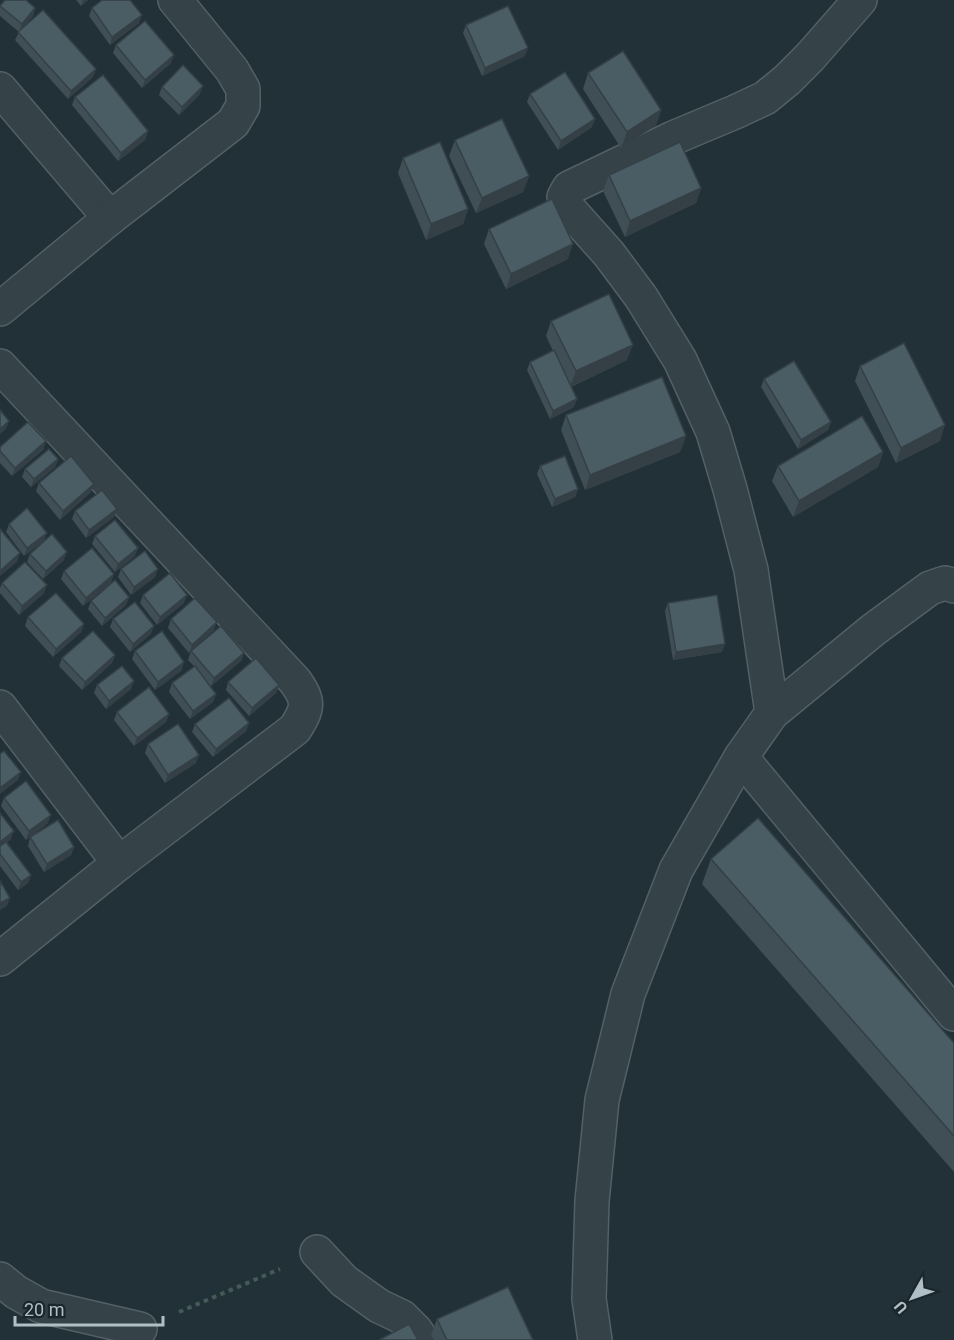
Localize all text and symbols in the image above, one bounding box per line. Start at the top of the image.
north arrow [882,1268,942,1328]
scale bar [15,1289,164,1327]
text: U [890,1297,912,1317]
text: 20 m [24,1299,64,1320]

